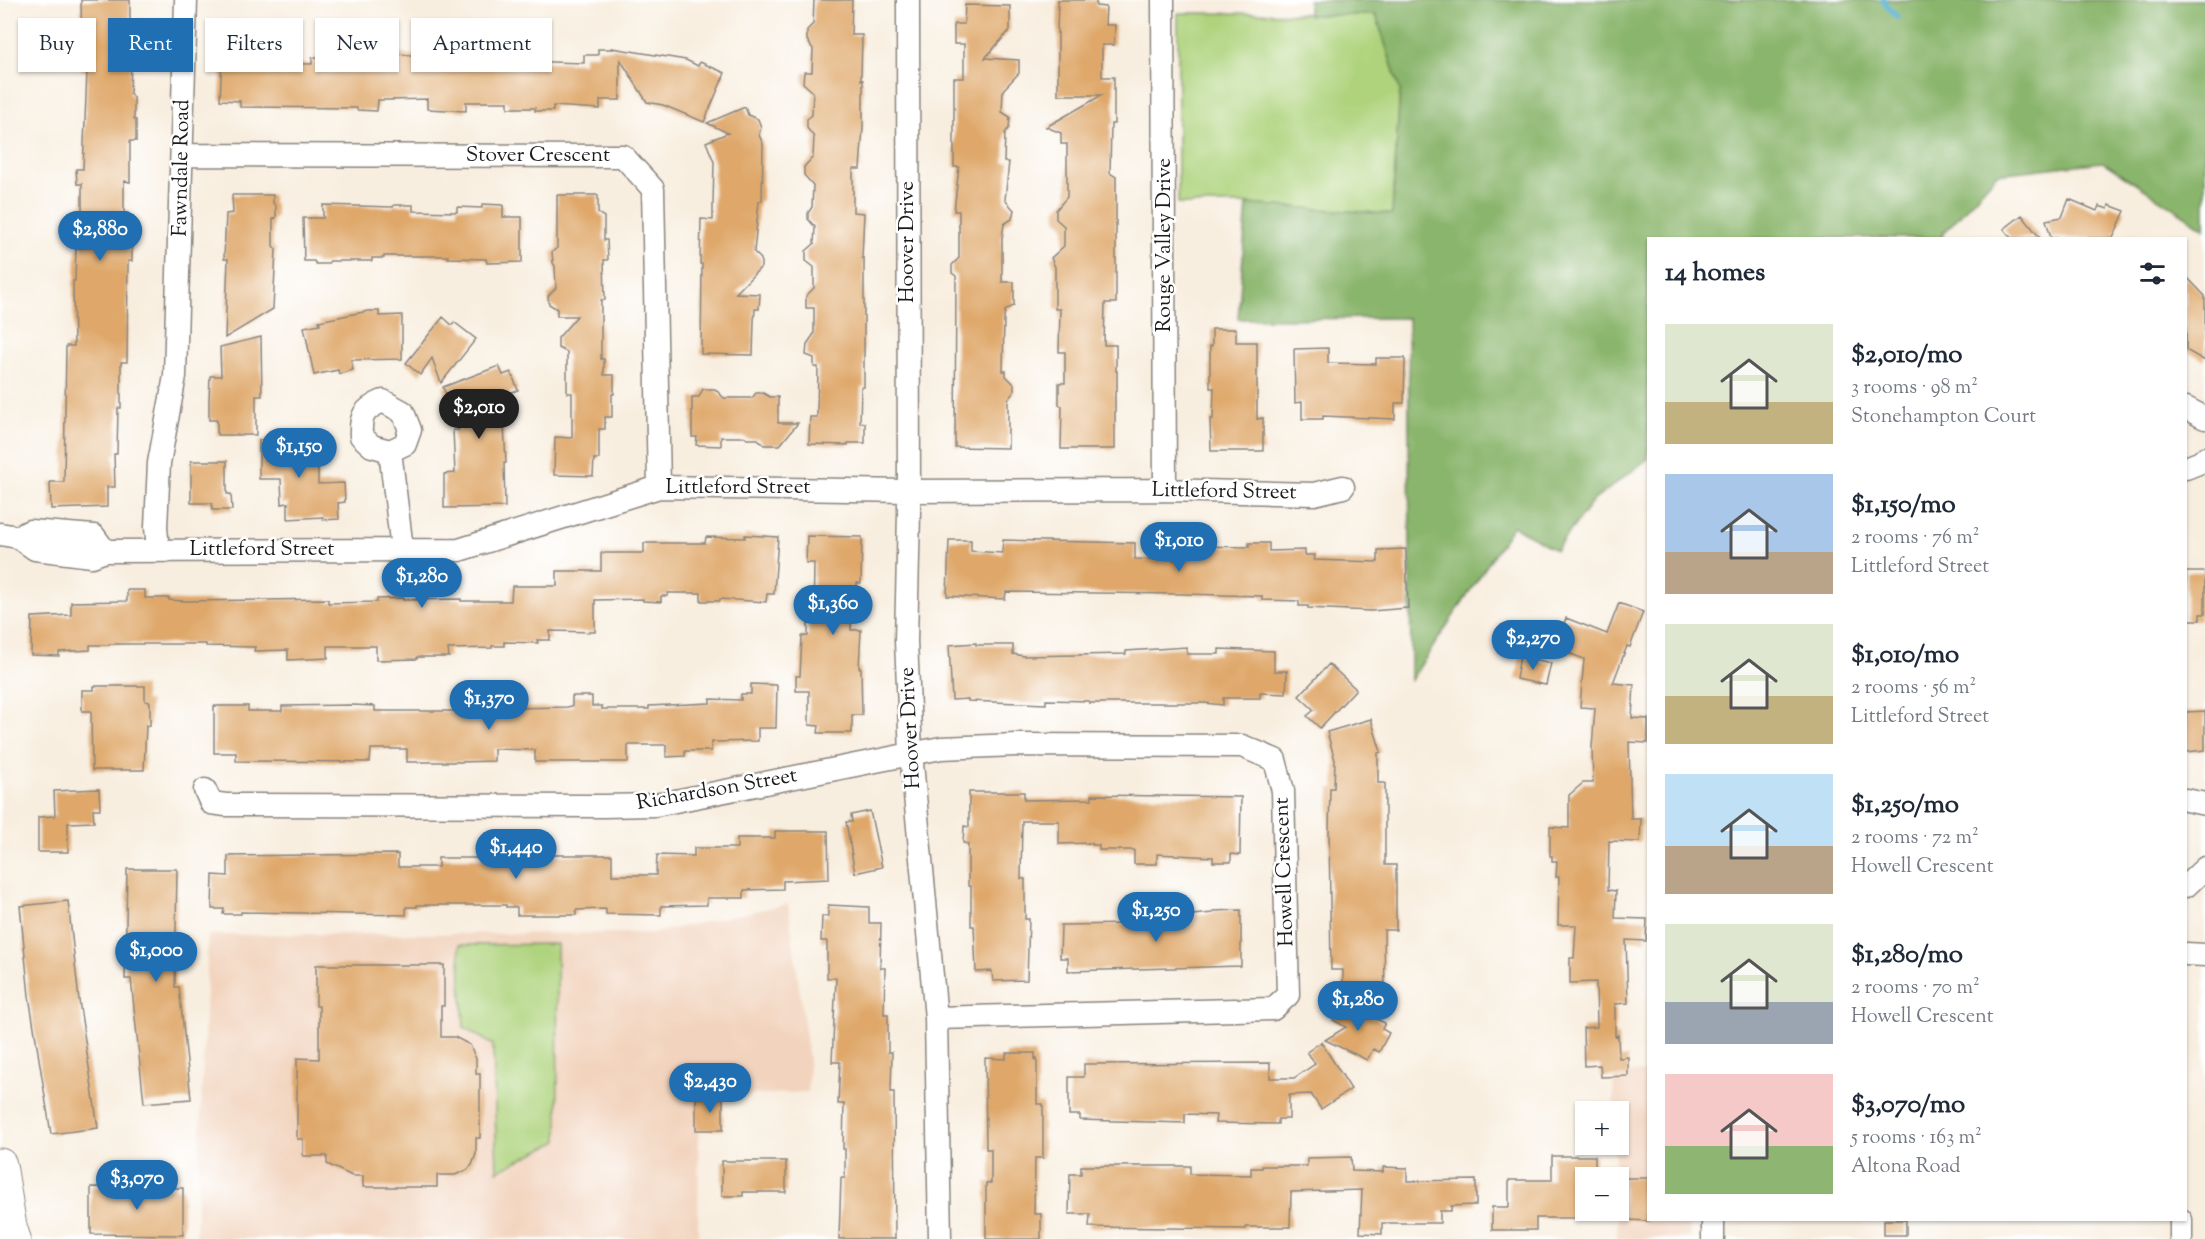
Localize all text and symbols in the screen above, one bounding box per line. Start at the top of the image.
chip: Buy [18,18,96,72]
chip: Rent [108,18,193,72]
chip: Filters [205,18,303,72]
chip: New [315,18,399,72]
chip: Apartment [411,18,552,72]
street label: Fawndale Road [166,99,198,237]
street label: Stover Crescent [466,141,610,171]
street label: Rouge Valley Drive [1150,158,1180,332]
street label: Hoover Drive [893,181,923,303]
pin: $2,880 [51,211,149,262]
text: $2,880 [72,216,128,245]
text: 14 homes [1665,255,1765,292]
icon: filters [2136,257,2169,290]
text: $2,010/mo [1851,337,1963,374]
icon: home [1713,348,1785,420]
text: 3 rooms · 98 m² [1851,374,1978,403]
pin: $2,010 [430,389,528,440]
text: $2,010 [453,394,505,423]
text: Stonehampton Court [1851,403,2036,432]
pin: $1,150 [250,428,348,479]
text: $1,150 [276,433,322,462]
street label: Littleford Street [665,473,811,503]
street label: Littleford Street [1151,476,1297,508]
text: $1,150/mo [1851,487,1956,524]
icon: home [1713,498,1785,570]
pin: $1,010 [1130,522,1228,573]
text: 2 rooms · 76 m² [1851,524,1979,553]
text: $1,010 [1154,527,1204,556]
street label: Littleford Street [189,535,335,565]
text: Littleford Street [1851,553,1989,582]
pin: $1,280 [373,558,471,609]
text: $1,280 [396,563,448,592]
pin: $1,360 [784,585,882,636]
text: $1,360 [808,590,858,619]
pin: $2,270 [1484,620,1582,671]
text: $2,270 [1506,625,1560,654]
text: $1,010/mo [1851,637,1959,674]
icon: home [1713,648,1785,720]
street label: Hoover Drive [893,666,929,790]
text: 2 rooms · 56 m² [1851,674,1976,703]
pin: $1,370 [440,680,538,731]
text: $1,370 [464,685,514,714]
text: Littleford Street [1851,703,1989,732]
street label: Richardson Street [634,761,800,819]
text: $1,250/mo [1851,787,1959,824]
street label: Howell Crescent [1267,797,1303,947]
icon: home [1713,798,1785,870]
text: 2 rooms · 72 m² [1851,824,1979,853]
pin: $1,440 [467,829,565,880]
text: $1,440 [489,834,543,863]
text: Howell Crescent [1851,853,1994,882]
pin: $1,250 [1107,892,1205,943]
text: $1,250 [1131,897,1181,926]
pin: $1,000 [107,932,205,983]
text: $1,000 [129,937,183,966]
text: $1,280/mo [1851,937,1963,974]
icon: home [1713,948,1785,1020]
text: 2 rooms · 70 m² [1851,974,1980,1003]
pin: $1,280 [1309,981,1407,1032]
text: $1,280 [1332,986,1384,1015]
text: Howell Crescent [1851,1003,1994,1032]
pin: $2,430 [661,1063,759,1114]
text: $2,430 [683,1068,737,1097]
text: $3,070/mo [1851,1087,1965,1124]
icon: home [1713,1098,1785,1170]
map controls [1575,1101,1629,1221]
button: + [1575,1101,1629,1155]
text: 5 rooms · 163 m² [1851,1124,1982,1153]
text: Altona Road [1851,1153,1961,1182]
pin: $3,070 [88,1160,186,1211]
text: $3,070 [110,1165,164,1194]
button: − [1575,1167,1629,1221]

